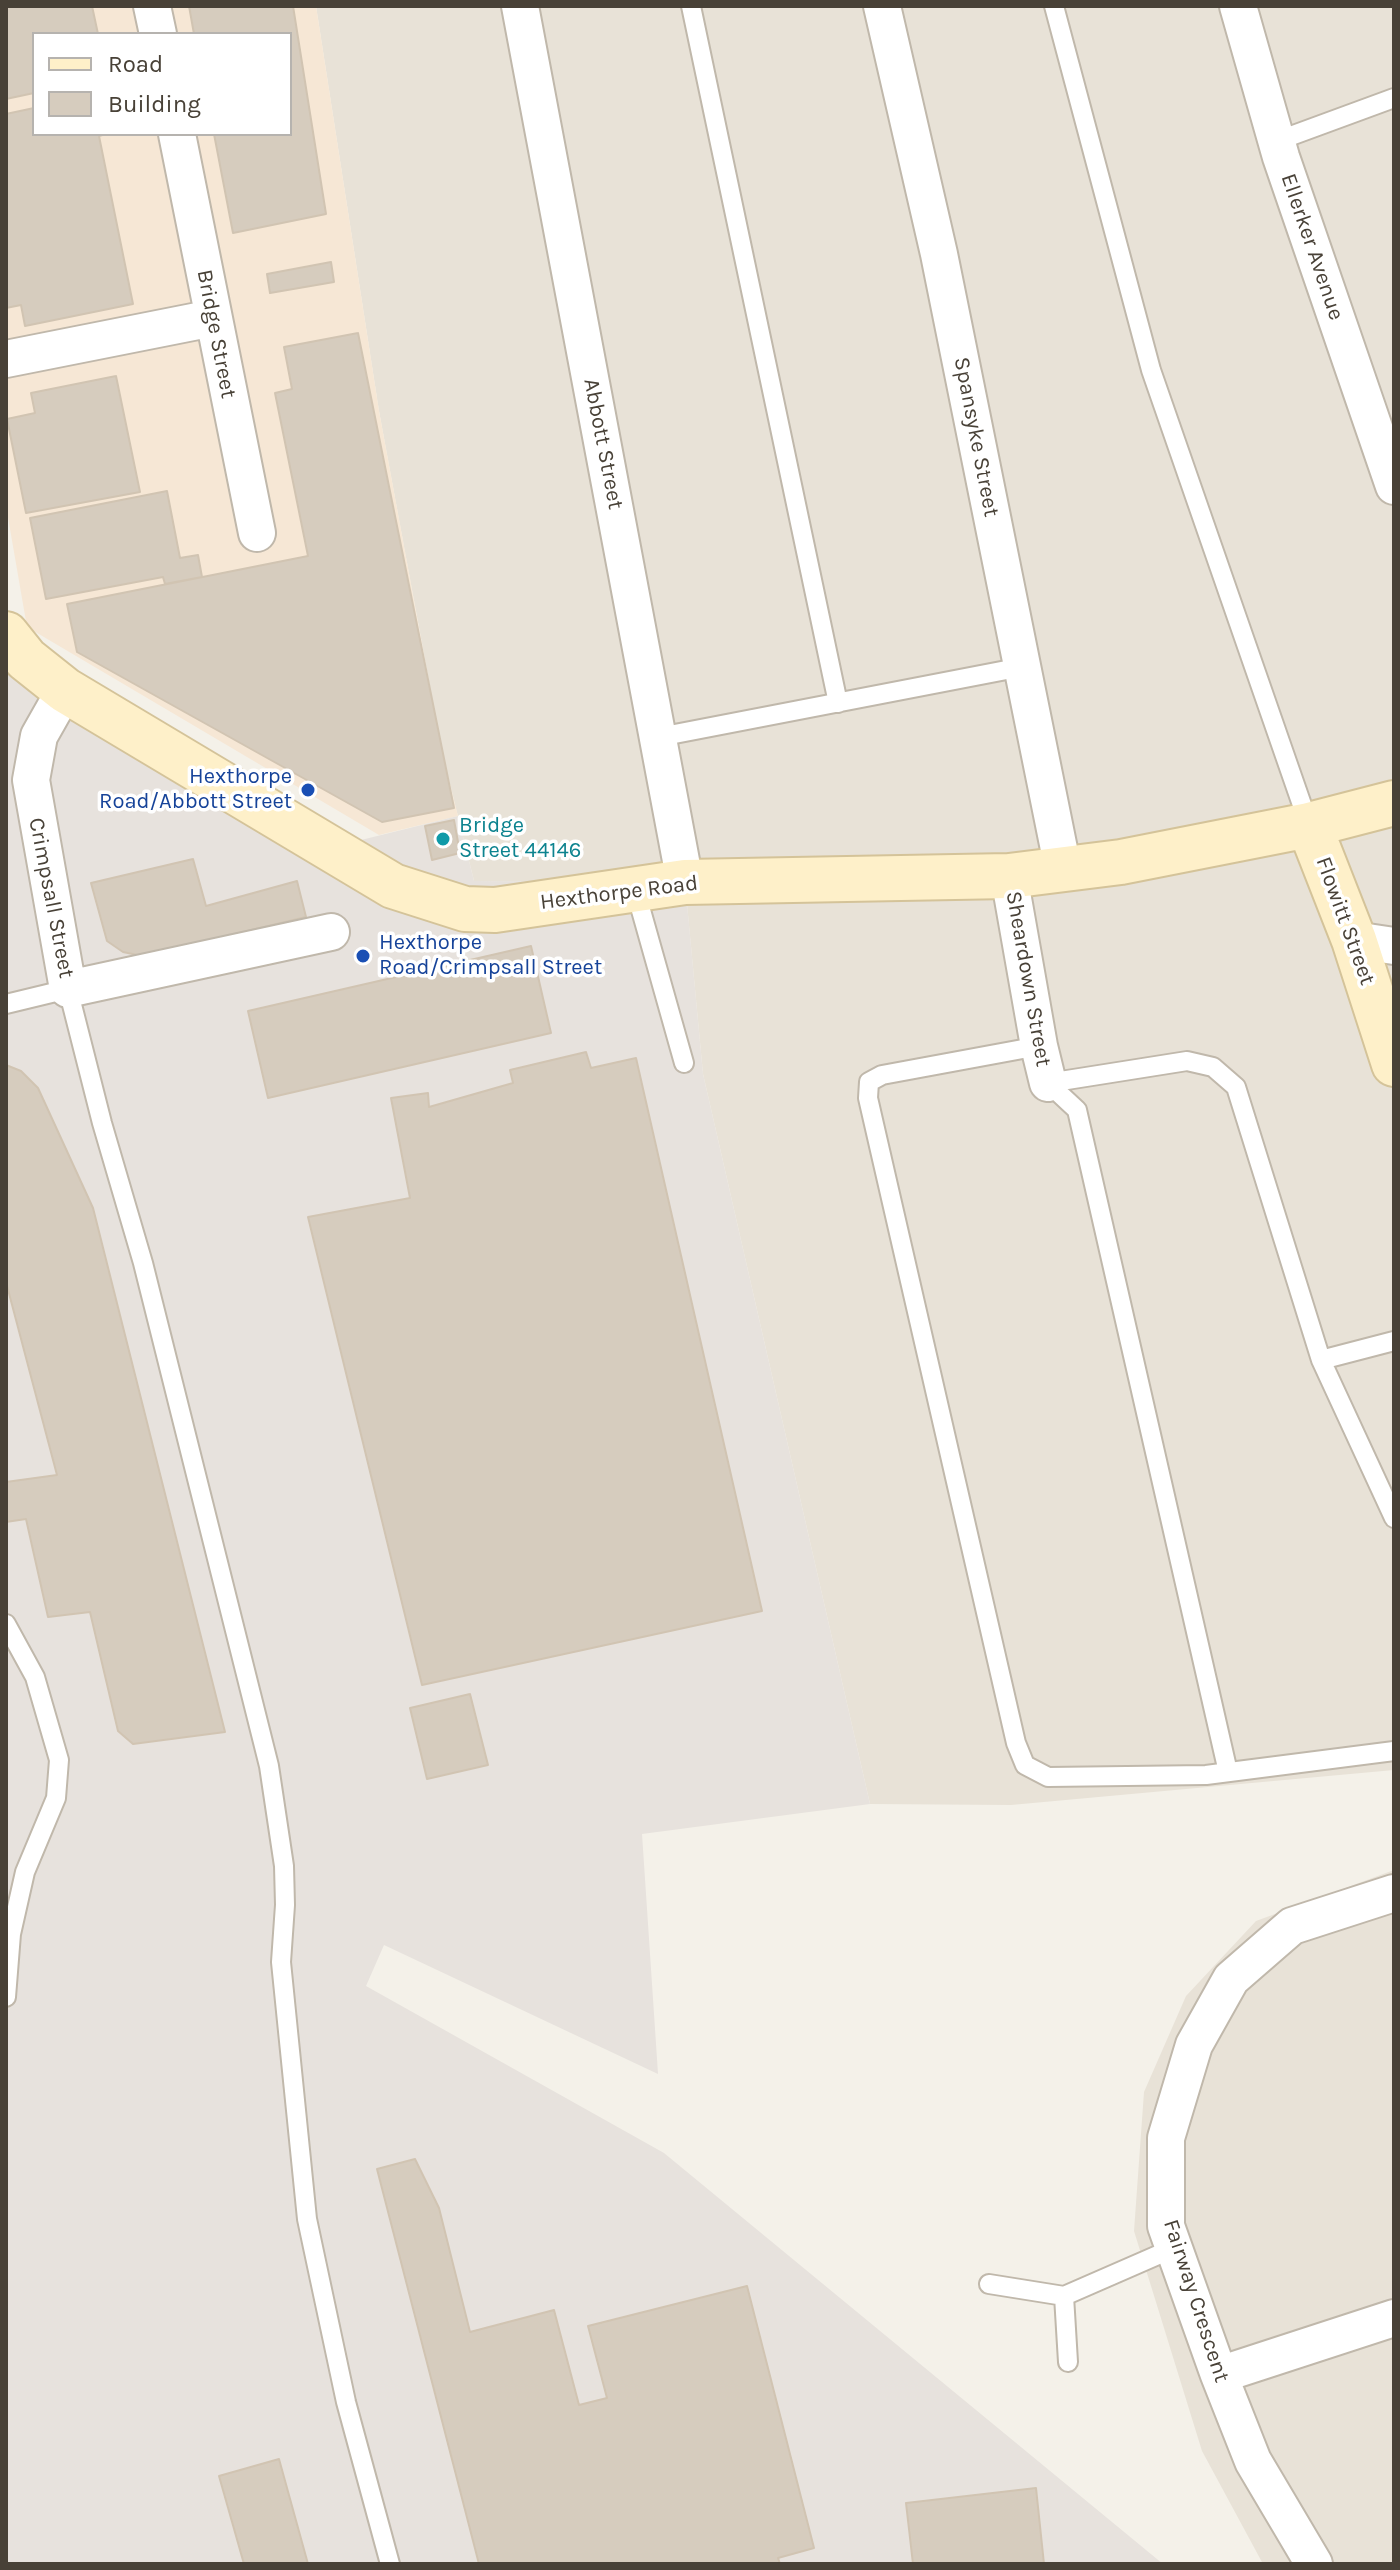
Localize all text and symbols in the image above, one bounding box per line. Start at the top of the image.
legend [32,32,292,136]
text: Road [108,50,163,78]
text: Building [108,90,201,118]
street label: Ellerker Avenue [1275,170,1349,324]
street label: Bridge Street [191,267,241,401]
street label: Spansyke Street [948,355,1004,519]
street label: Abbott Street [577,376,629,512]
place label: Hexthorpe Road/Abbott Street [99,764,292,816]
marker: Hexthorpe Road/Abbott Street [299,781,317,799]
place label: Bridge Street 44146 [459,813,581,864]
street label: Crimpsall Street [22,815,80,981]
marker: Bridge Street 44146 [434,830,452,848]
street label: Flowitt Street [1310,853,1380,989]
street label: Hexthorpe Road [539,870,699,916]
street label: Sheardown Street [1000,889,1056,1069]
place label: Hexthorpe Road/Crimpsall Street [379,930,602,982]
marker: Hexthorpe Road/Crimpsall Street [354,947,372,965]
street label: Fairway Crescent [1157,2216,1235,2386]

